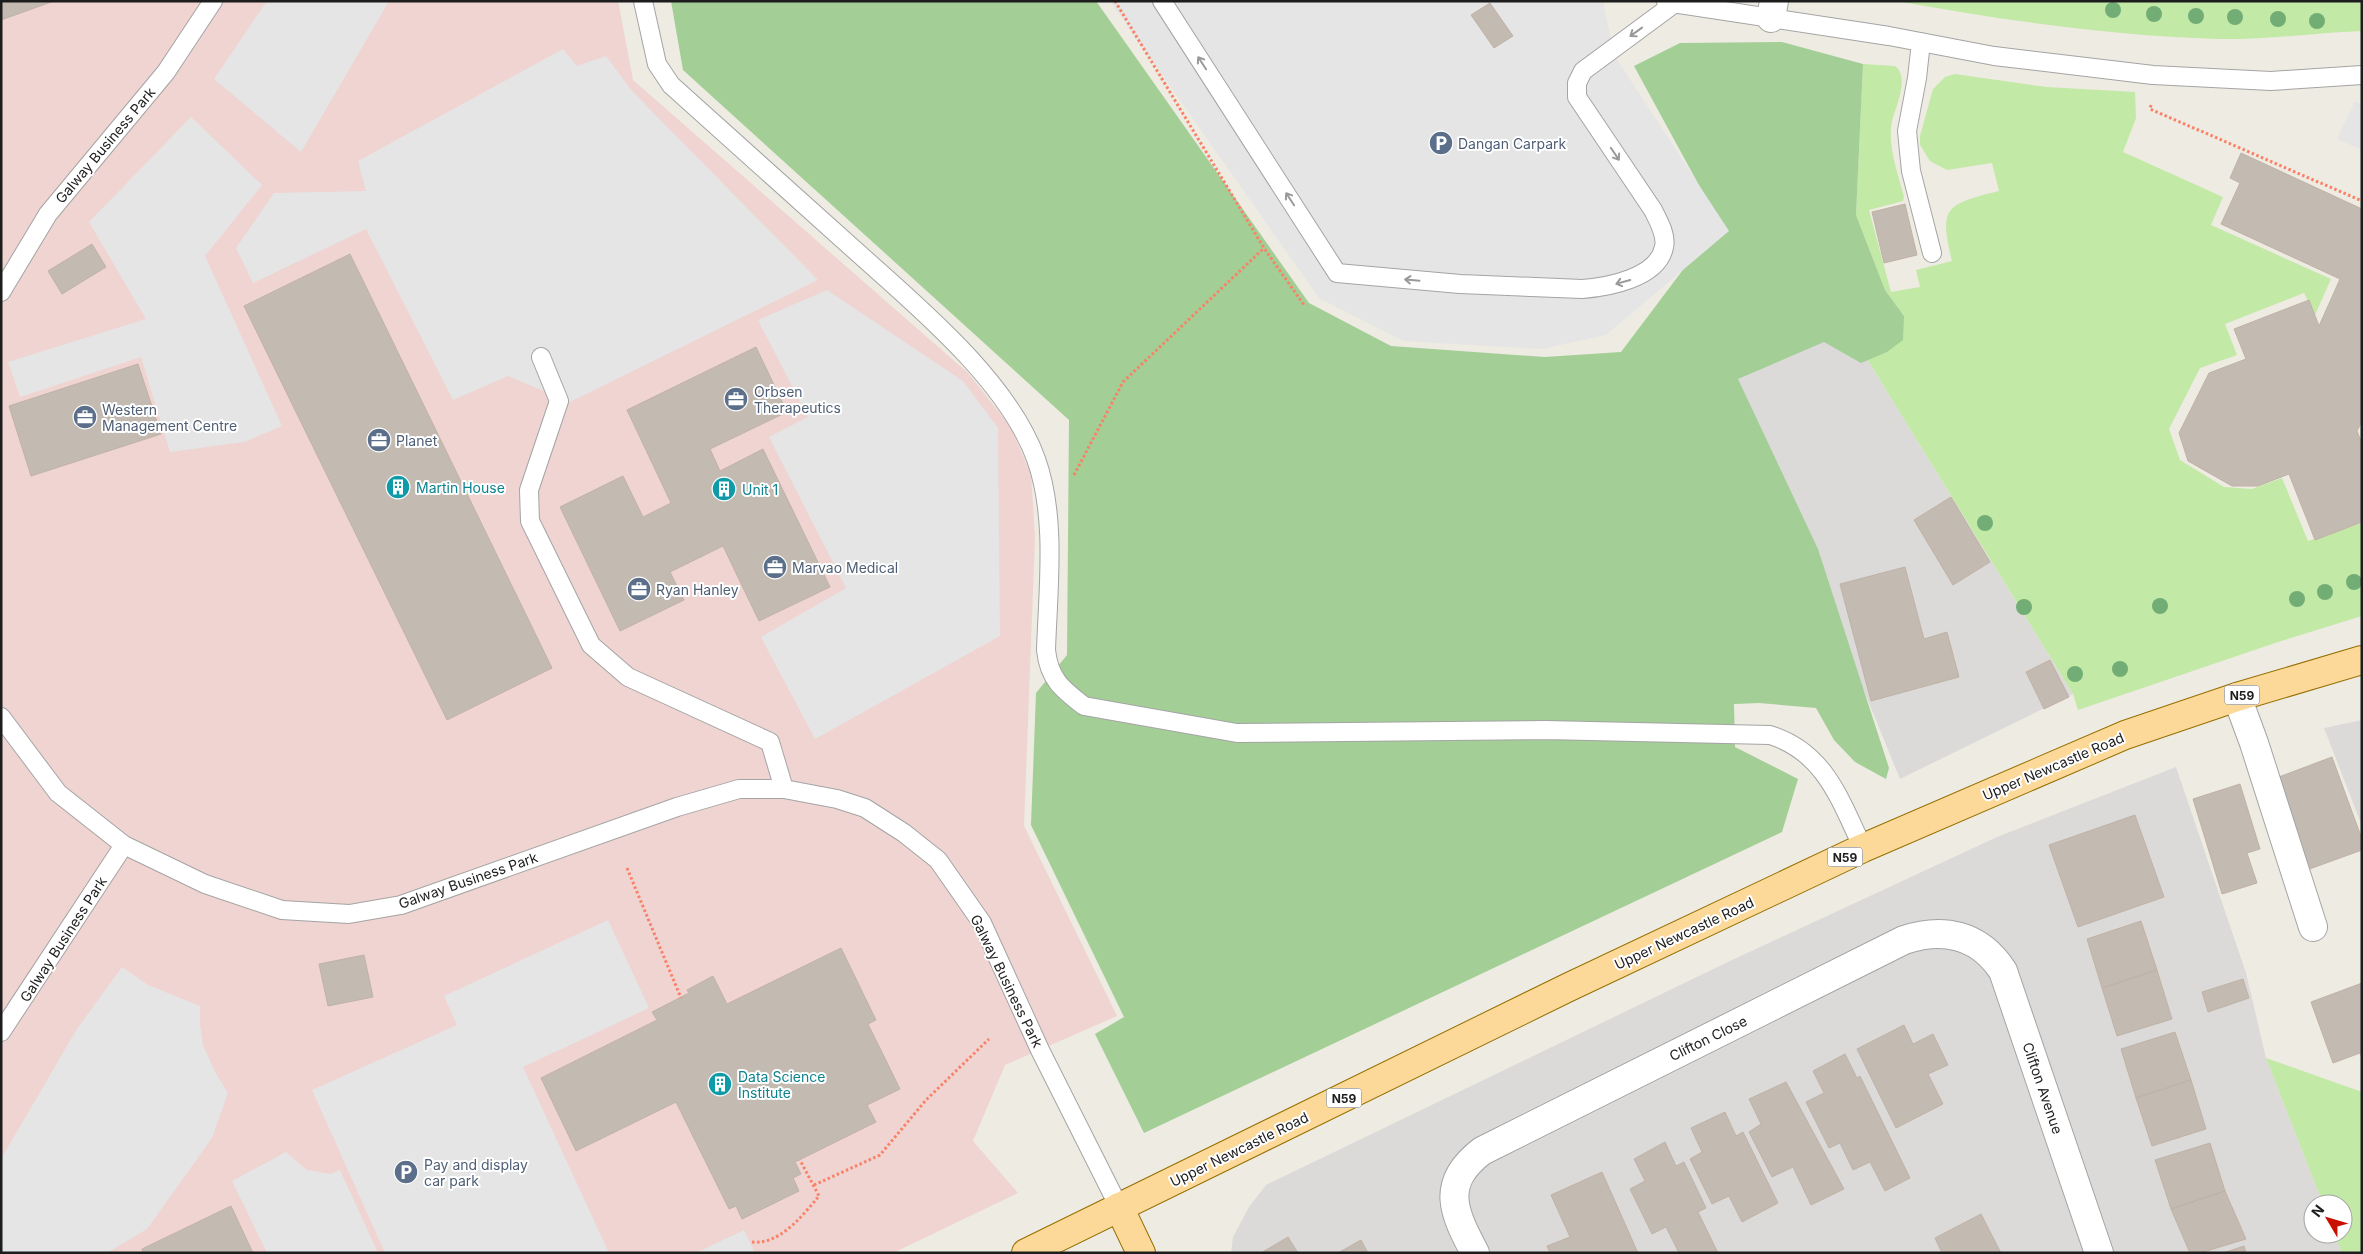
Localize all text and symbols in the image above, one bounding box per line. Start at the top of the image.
one-way arrow [1629,27,1643,37]
one-way arrow [1196,56,1206,70]
street label: Galway Business Park [52,83,159,206]
parking icon: Dangan Carpark [1428,130,1454,156]
place label: Dangan Carpark [1458,135,1567,152]
one-way arrow [1610,147,1620,161]
one-way arrow [1284,193,1294,207]
one-way arrow [1404,275,1420,285]
one-way arrow [1616,277,1632,287]
place label: Orbsen Therapeutics [754,383,841,416]
office icon: Orbsen Therapeutics [723,386,749,412]
place label: Western Management Centre [102,401,237,434]
office icon: Western Management Centre [72,404,98,430]
office icon: Planet [366,427,392,453]
place label: Planet [396,432,438,449]
building icon: Martin House [385,474,411,500]
building icon: Unit 1 [711,476,737,502]
place label: Martin House [416,479,505,496]
place label: Unit 1 [742,481,778,498]
office icon: Marvao Medical [762,554,788,580]
place label: Marvao Medical [792,559,898,576]
office icon: Ryan Hanley [626,576,652,602]
place label: Ryan Hanley [656,581,739,598]
road number: N59 [2224,686,2260,704]
street label: Upper Newcastle Road [1980,729,2126,803]
street label: Galway Business Park [396,848,540,912]
road number: N59 [1828,848,1862,866]
street label: Galway Business Park [16,873,110,1005]
street label: Upper Newcastle Road [1612,893,1756,973]
street label: Galway Business Park [967,912,1047,1051]
street label: Clifton Close [1666,1012,1750,1064]
street label: Clifton Avenue [2019,1040,2067,1136]
place label: Data Science Institute [738,1068,825,1101]
building icon: Data Science Institute [707,1071,733,1097]
road number: N59 [1326,1088,1362,1108]
street label: Upper Newcastle Road [1167,1108,1311,1190]
place label: Pay and display car park [424,1156,528,1189]
parking icon: Pay and display car park [393,1159,419,1185]
north arrow [2303,1194,2353,1244]
text: N [2307,1201,2327,1220]

